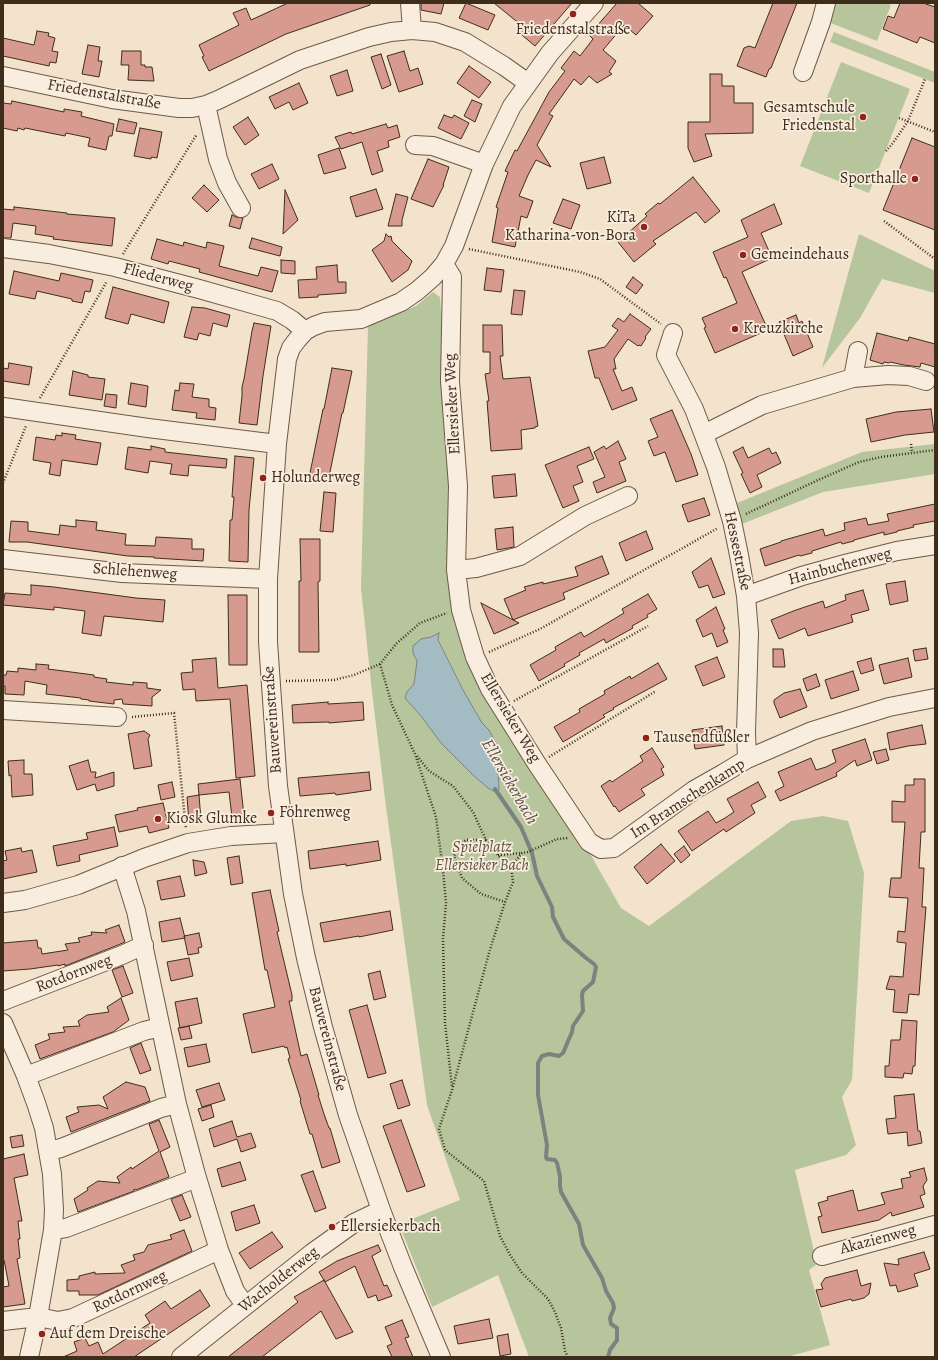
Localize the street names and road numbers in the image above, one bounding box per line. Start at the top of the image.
street label: Friedenstalstraße [46,76,162,114]
street label: Fliederweg [121,259,195,297]
street label: Ellersieker Weg [441,353,465,455]
street label: Hessestraße [719,510,755,592]
street label: Hainbuchenweg [786,544,894,590]
street label: Schlehenweg [92,559,178,585]
street label: Bauvereinstraße [260,666,286,774]
street label: Ellersieker Weg [476,670,544,766]
street label: Im Bramschenkamp [627,755,749,843]
street label: Rotdornweg [33,951,115,997]
street label: Bauvereinstraße [304,984,350,1094]
street label: Akazienweg [838,1221,918,1259]
street label: Wacholderweg [235,1243,323,1317]
street label: Rotdornweg [90,1266,170,1318]

